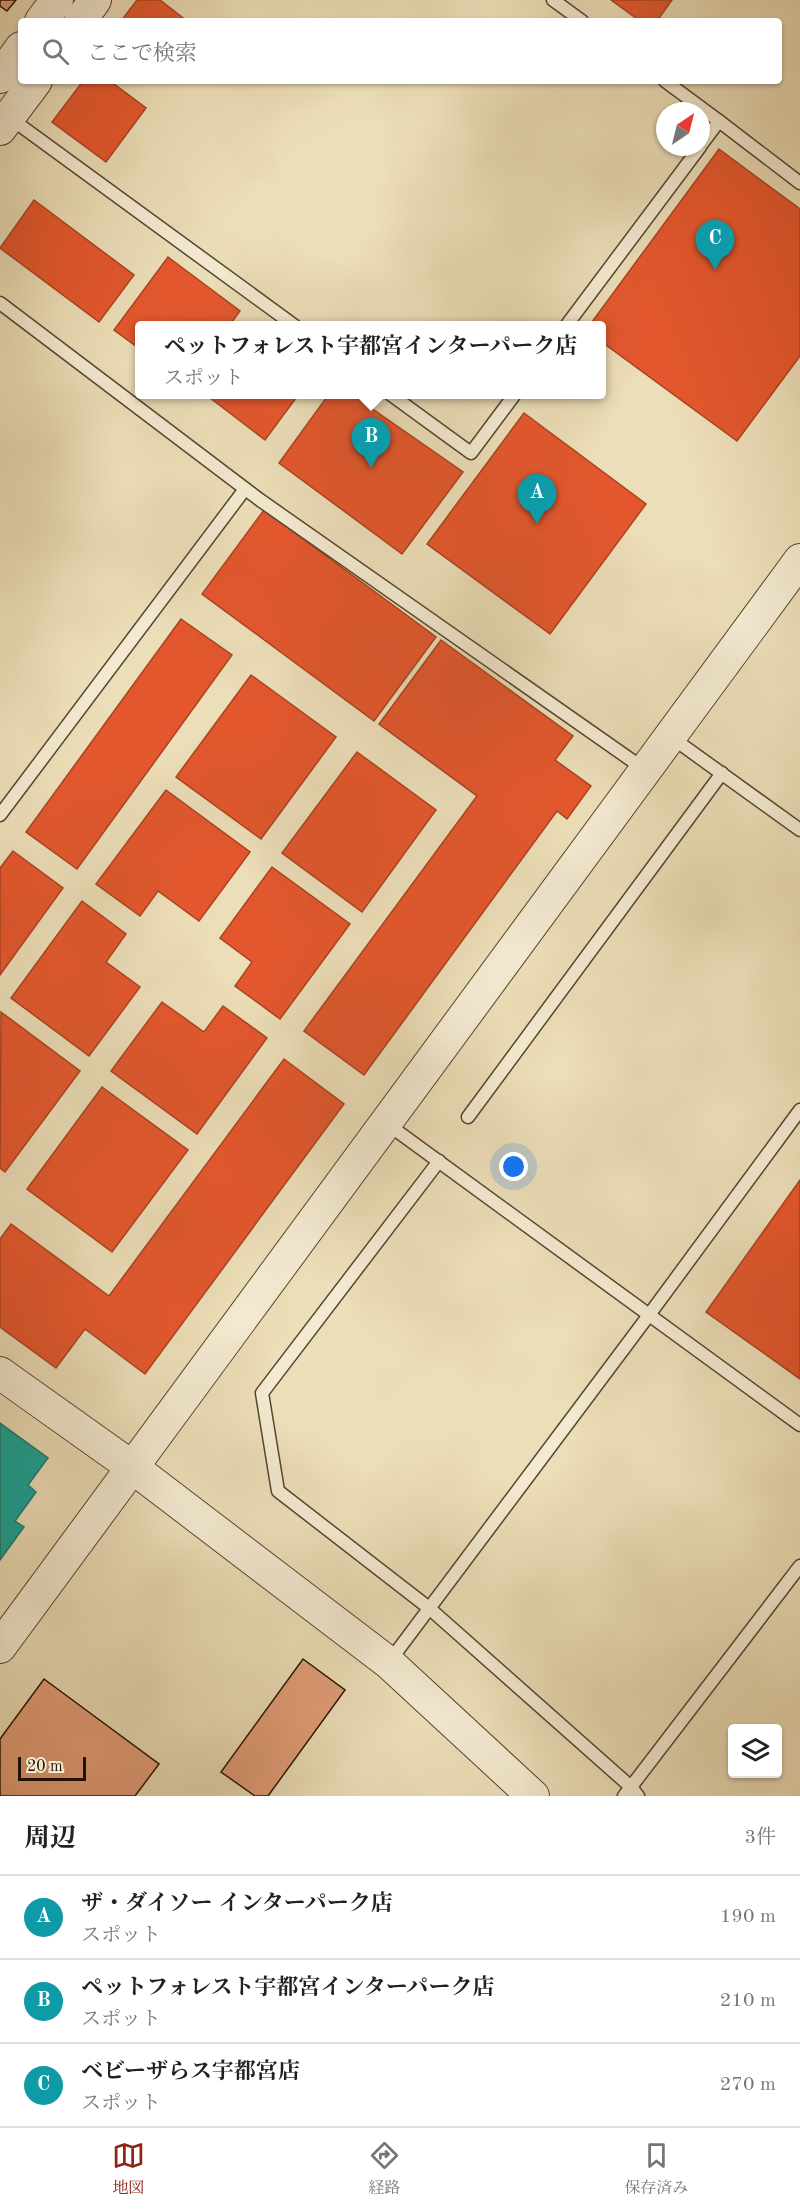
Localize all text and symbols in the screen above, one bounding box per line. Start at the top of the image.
search box [18,18,782,84]
icon: search [39,35,72,68]
text: ここで検索 [87,43,197,65]
north arrow [656,102,710,156]
pin: C [696,220,734,270]
popup [135,321,606,399]
text: ペットフォレスト宇都宮インターパーク店 [164,336,577,358]
text: スポット [164,369,244,389]
pin: B [352,418,391,468]
pin: A [518,474,556,524]
your location [499,1152,528,1181]
map controls [728,1724,782,1778]
button: layers [728,1724,782,1778]
scale bar [18,1754,86,1782]
text: 20 m [27,1759,63,1775]
text: 周辺 [24,1826,76,1852]
text: 3件 [744,1828,776,1848]
text: ザ・ダイソー インターパーク店 [81,1893,393,1915]
text: A [36,1907,51,1927]
text: 190 m [720,1907,776,1927]
text: スポット [81,1926,161,1946]
text: ペットフォレスト宇都宮インターパーク店 [81,1977,495,1999]
text: B [36,1991,51,2011]
text: 210 m [720,1991,776,2011]
text: スポット [81,2010,161,2030]
text: ベビーザらス宇都宮店 [81,2061,300,2083]
text: C [37,2075,50,2095]
text: 270 m [720,2075,776,2095]
text: スポット [81,2094,161,2114]
tab: 地図 [112,2139,145,2199]
tab: 経路 [368,2139,401,2199]
tab: 保存済み [624,2139,688,2199]

